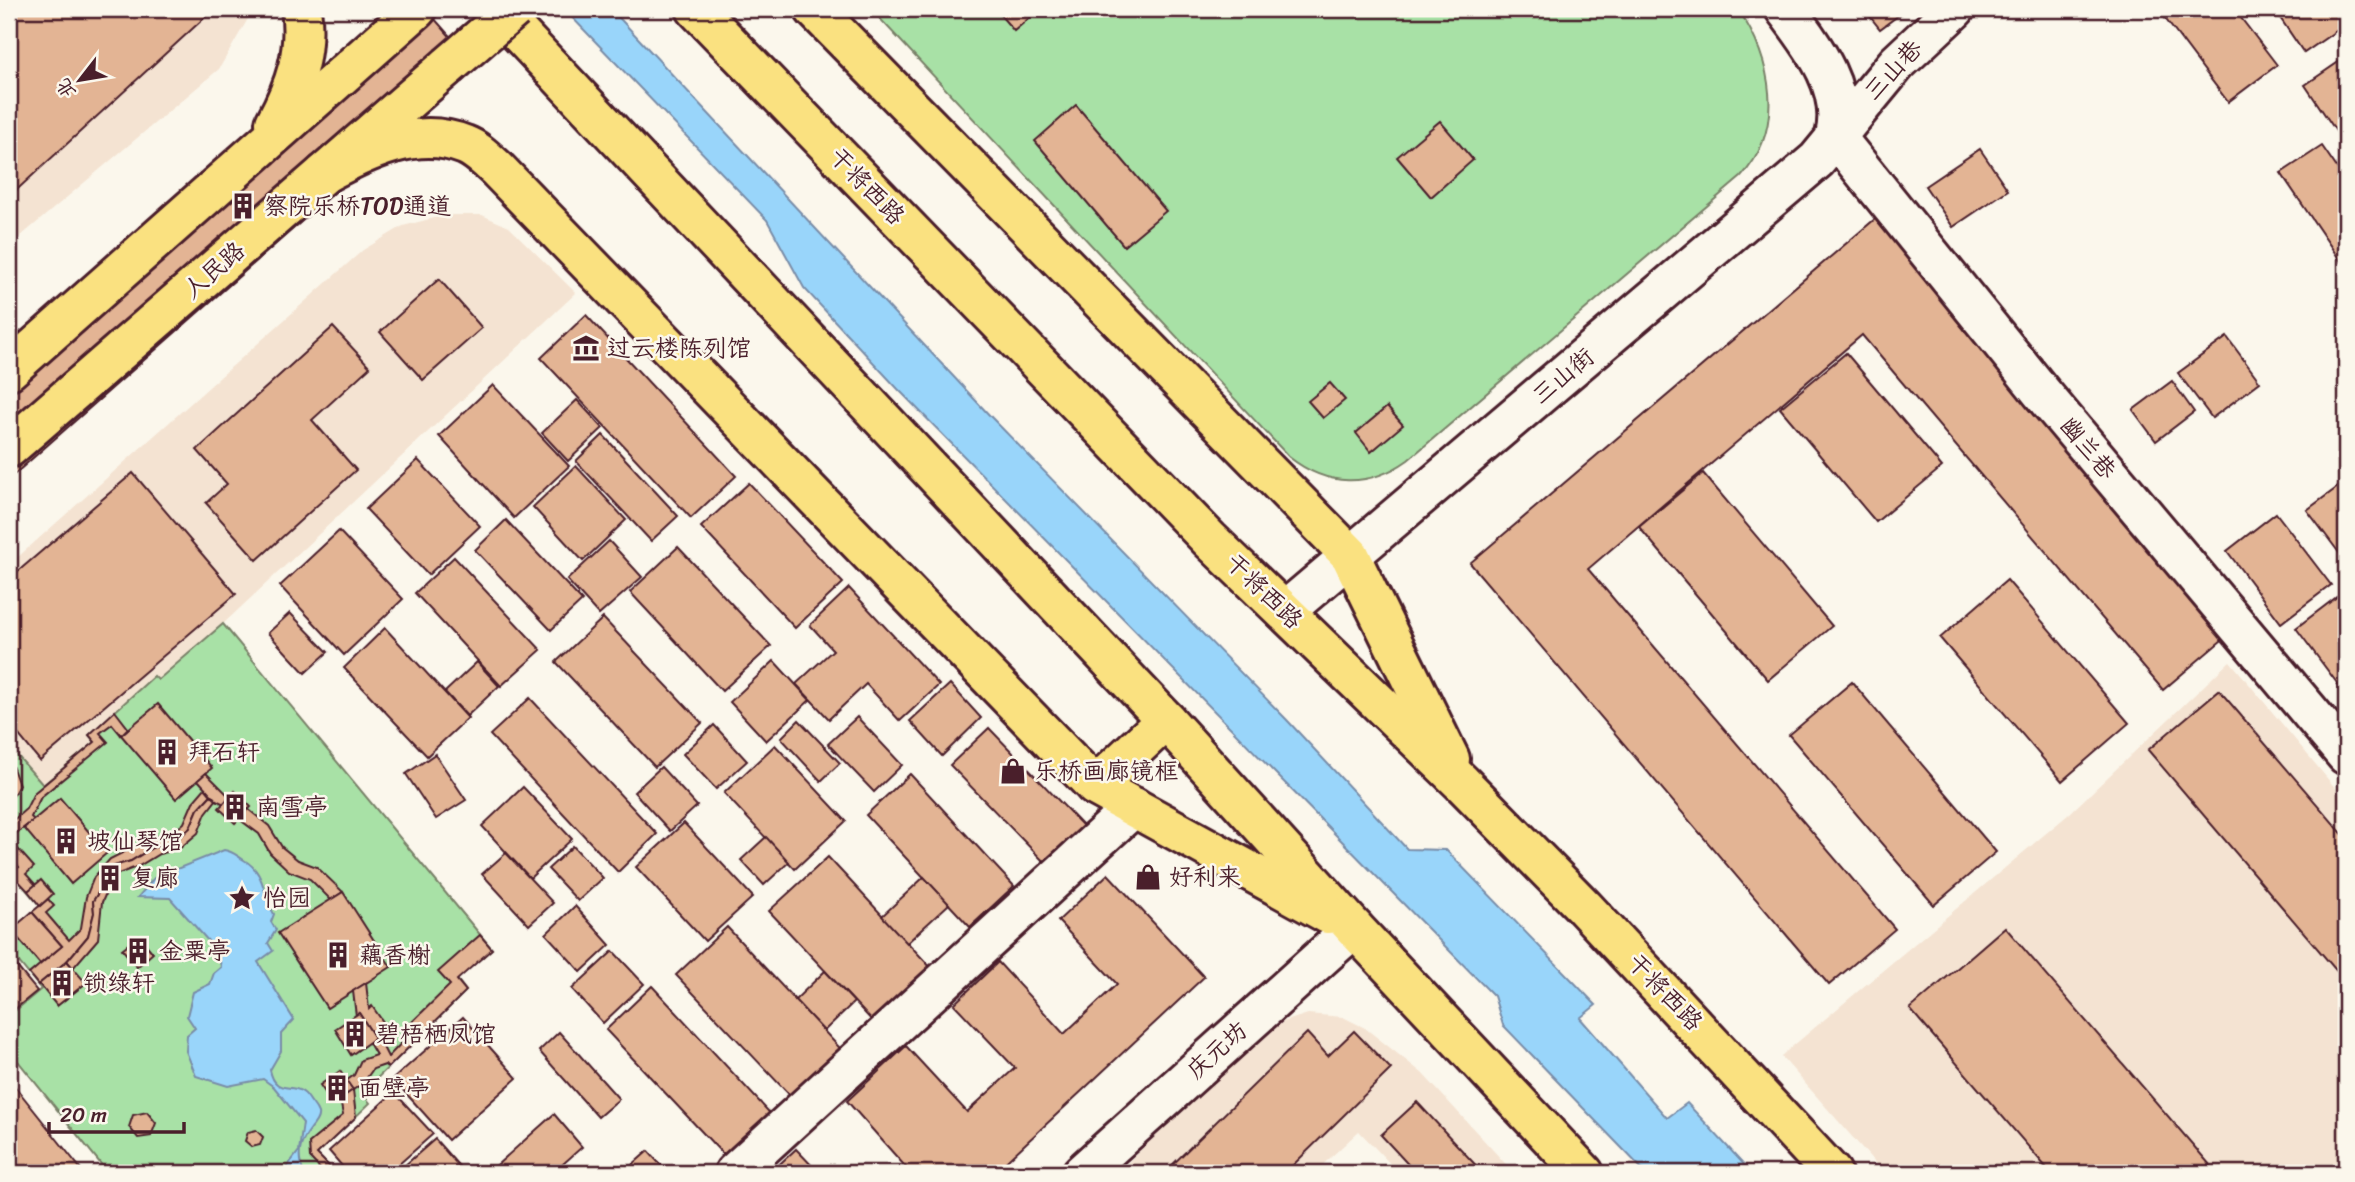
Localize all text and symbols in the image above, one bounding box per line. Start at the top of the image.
street label: 三山巷 [1853,29,1933,111]
north arrow [46,46,116,116]
text: 北 [47,72,85,105]
street label: 干将西路 [819,137,915,235]
place label: 察院乐桥TOD通道 [264,185,451,227]
building icon: 察院乐桥TOD通道 [228,191,258,221]
street label: 人民路 [173,231,255,309]
place label: 过云楼陈列馆 [607,327,751,369]
museum icon: 过云楼陈列馆 [571,333,601,363]
street label: 三山街 [1522,337,1604,415]
street label: 幽兰巷 [2049,407,2127,489]
street label: 干将西路 [1215,543,1313,639]
place label: 拜石轩 [188,731,260,773]
building icon: 拜石轩 [152,737,182,767]
place label: 乐桥画廊镜框 [1034,750,1178,792]
shop icon: 乐桥画廊镜框 [998,756,1028,786]
place label: 南雪亭 [256,786,328,828]
building icon: 南雪亭 [220,792,250,822]
place label: 坡仙琴馆 [87,820,183,862]
building icon: 坡仙琴馆 [51,826,81,856]
place label: 好利来 [1169,856,1241,898]
place label: 复廊 [131,857,179,899]
shop icon: 好利来 [1133,862,1163,892]
building icon: 复廊 [95,863,125,893]
place label: 怡园 [263,877,311,919]
place icon: 怡园 [227,883,257,913]
place label: 金粟亭 [159,930,231,972]
place label: 藕香榭 [359,934,431,976]
building icon: 金粟亭 [123,936,153,966]
building icon: 藕香榭 [323,940,353,970]
street label: 干将西路 [1617,943,1713,1041]
place label: 锁绿轩 [83,962,155,1004]
building icon: 锁绿轩 [47,968,77,998]
street label: 庆元坊 [1176,1010,1258,1090]
place label: 碧梧栖凤馆 [376,1013,496,1055]
building icon: 碧梧栖凤馆 [340,1019,370,1049]
place label: 面壁亭 [358,1067,430,1109]
building icon: 面壁亭 [322,1073,352,1103]
scale bar [49,1091,184,1135]
text: 20 m [60,1096,107,1134]

